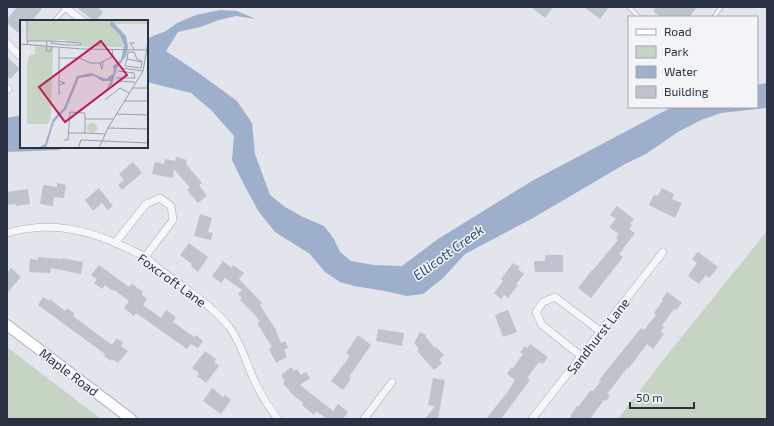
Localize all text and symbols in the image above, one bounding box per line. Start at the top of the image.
legend [628,16,758,108]
inset map [20,20,148,148]
text: Road [664,24,692,38]
text: Park [664,44,689,58]
text: Water [664,64,698,78]
text: Building [664,84,709,98]
water label: Ellicott Creek [409,221,487,283]
street label: Foxcroft Lane [135,250,209,310]
street label: Sandhurst Lane [563,295,633,377]
street label: Maple Road [36,345,102,399]
scale bar [630,384,694,410]
text: 50 m [636,390,663,404]

